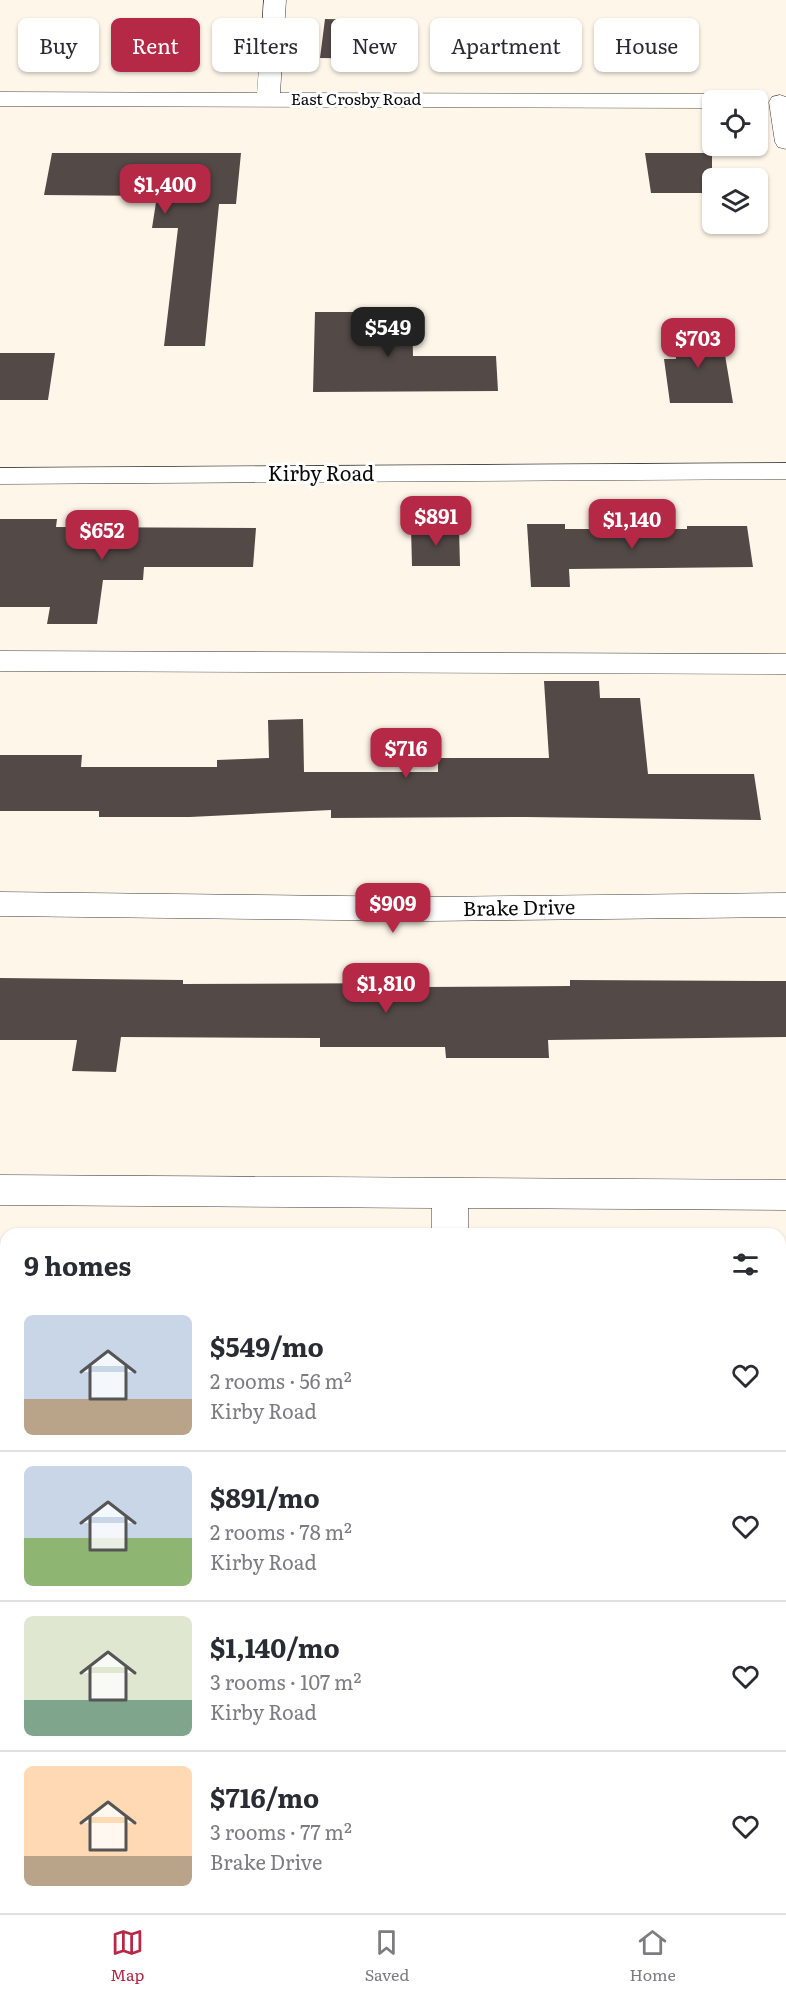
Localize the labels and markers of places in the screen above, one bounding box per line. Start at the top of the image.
pin: $1,400 [116,164,214,215]
pin: $549 [352,307,424,358]
pin: $703 [662,318,734,369]
pin: $891 [400,496,472,547]
pin: $1,140 [583,499,681,550]
pin: $652 [66,510,138,561]
pin: $716 [370,728,442,779]
pin: $909 [357,883,429,934]
pin: $1,810 [337,963,435,1014]

